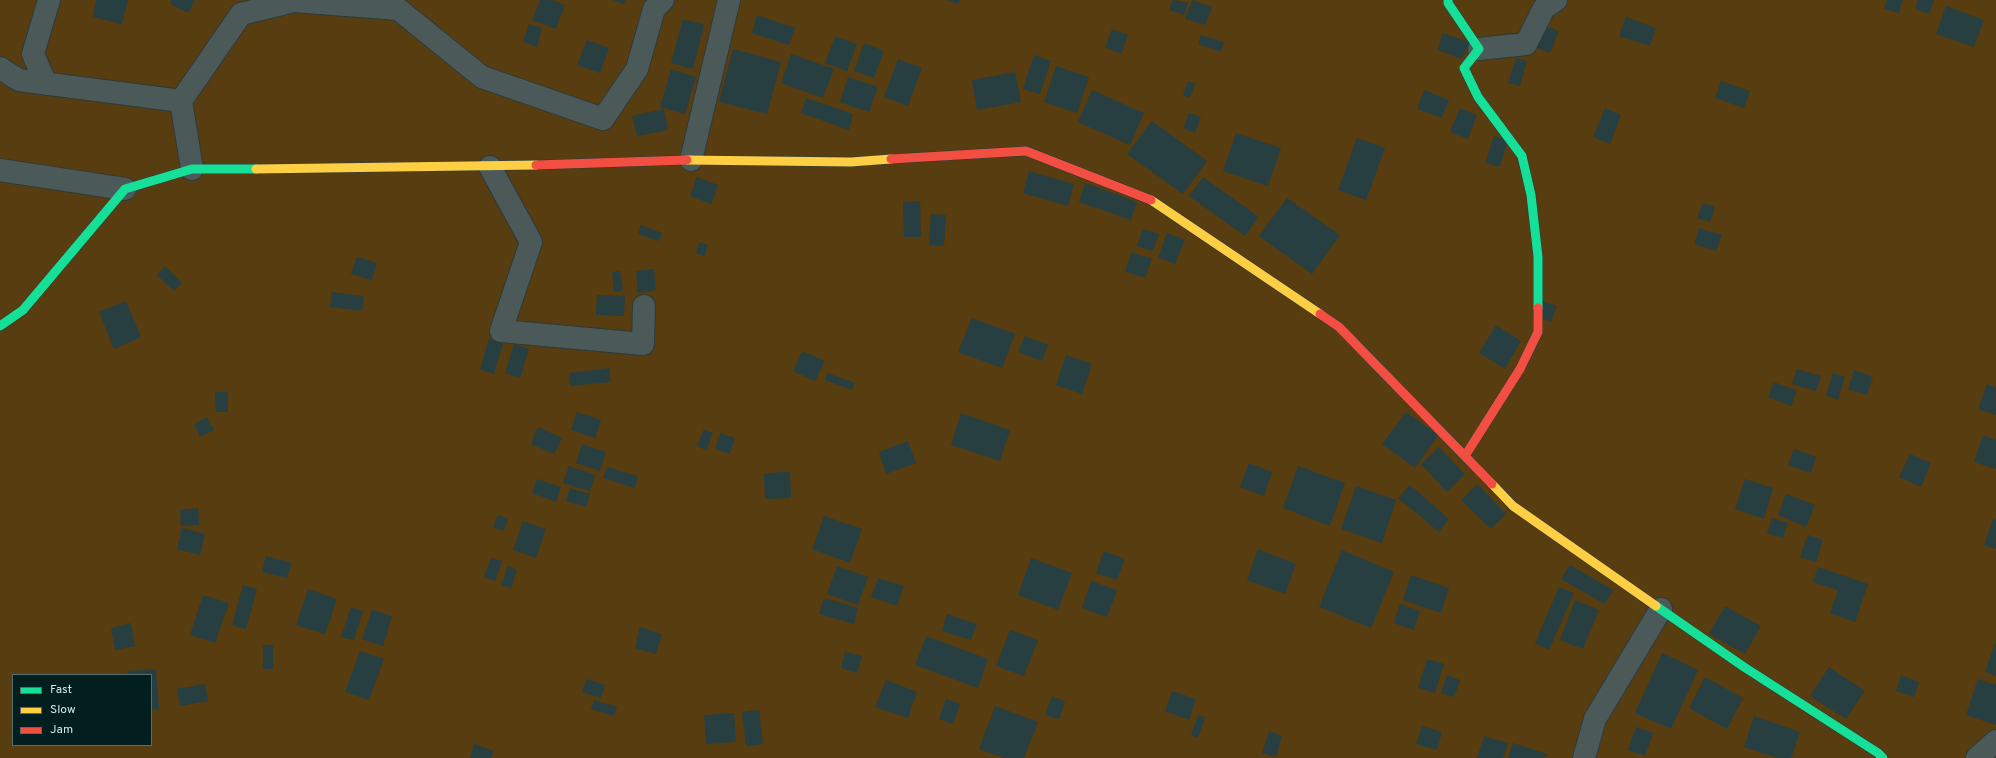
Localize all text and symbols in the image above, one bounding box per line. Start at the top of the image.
legend [12,674,152,746]
text: Fast [50,682,72,698]
text: Slow [50,702,76,718]
text: Jam [50,722,73,738]

